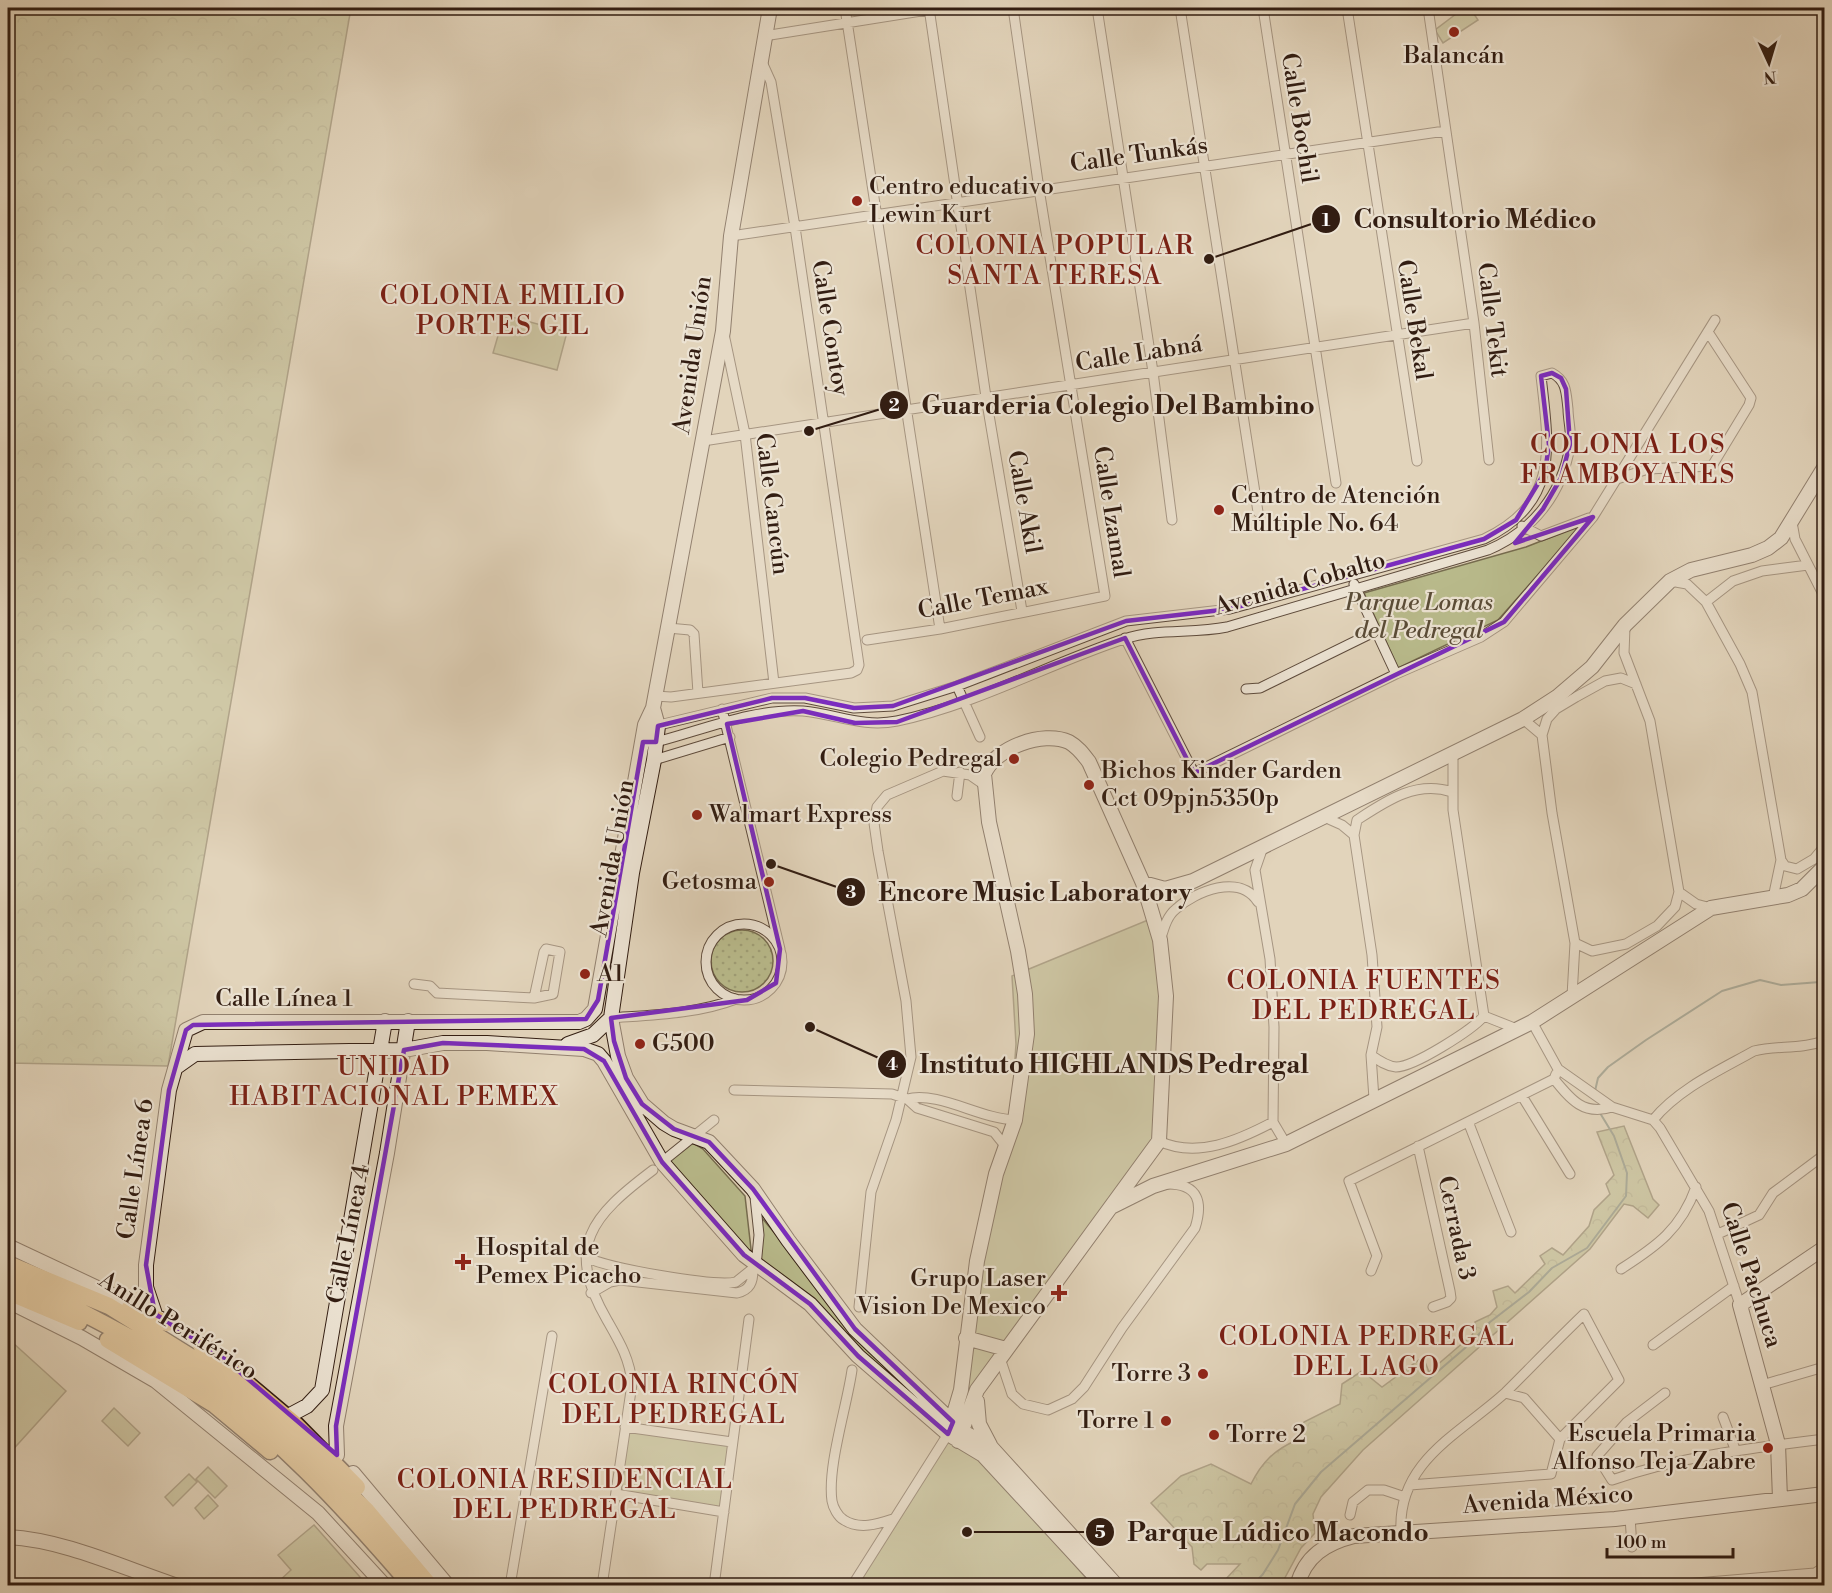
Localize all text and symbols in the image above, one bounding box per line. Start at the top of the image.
marker: Balancán [1447,25,1461,39]
north arrow [1739,33,1799,93]
place label: Balancán [1402,41,1505,71]
street label: Calle Bochil [1274,51,1324,185]
text: N [1763,67,1777,87]
street label: Calle Tunkás [1068,130,1210,180]
place label: Centro educativo Lewin Kurt [869,172,1054,230]
marker: Centro educativo Lewin Kurt [850,194,864,208]
callout: Consultorio Médico [1311,197,1608,241]
text: Consultorio Médico [1353,204,1597,236]
text: 1 [1322,209,1331,232]
district label: COLONIA POPULAR SANTA TERESA [916,230,1194,292]
street label: Calle Contoy [804,258,856,398]
street label: Calle Bekal [1390,258,1438,382]
street label: Calle Tekit [1470,261,1514,380]
street label: Avenida Unión [667,274,719,437]
district label: COLONIA EMILIO PORTES GIL [380,280,626,342]
street label: Calle Labná [1073,329,1205,379]
callout: Guarderia Colegio Del Bambino [879,383,1327,427]
text: Guarderia Colegio Del Bambino [921,390,1315,422]
text: 2 [888,394,900,417]
district label: COLONIA LOS FRAMBOYANES [1520,429,1736,491]
street label: Calle Cancún [748,431,796,577]
street label: Calle Izamal [1086,444,1136,580]
street label: Calle Akil [1000,448,1048,556]
place label: Centro de Atención Múltiple No. 64 [1231,481,1441,539]
marker: Centro de Atención Múltiple No. 64 [1212,503,1226,517]
street label: Avenida Cobalto [1210,545,1389,623]
street label: Calle Temax [915,572,1052,626]
park label: Parque Lomas del Pedregal [1344,588,1493,646]
place label: Colegio Pedregal [819,744,1002,774]
marker: Colegio Pedregal [1007,752,1021,766]
place label: Bichos Kinder Garden Cct 09pjn5350p [1100,756,1342,814]
street label: Avenida Unión [584,777,642,940]
marker: Bichos Kinder Garden Cct 09pjn5350p [1082,778,1096,792]
place label: Walmart Express [708,800,892,830]
marker: Walmart Express [690,808,704,822]
place label: Getosma [662,867,758,897]
callout: Encore Music Laboratory [836,870,1203,914]
marker: Getosma [762,875,776,889]
text: Encore Music Laboratory [878,877,1193,909]
text: 3 [846,881,857,904]
place label: A1 [596,959,624,989]
district label: COLONIA FUENTES DEL PEDREGAL [1227,965,1501,1027]
marker: A1 [578,967,592,981]
street label: Calle Línea 1 [215,984,353,1014]
place label: G500 [652,1029,715,1059]
marker: G500 [633,1037,647,1051]
callout: Instituto HIGHLANDS Pedregal [877,1042,1321,1086]
text: Instituto HIGHLANDS Pedregal [919,1049,1309,1081]
district label: UNIDAD HABITACIONAL PEMEX [229,1051,559,1113]
text: 4 [886,1053,898,1076]
street label: Calle Línea 6 [111,1097,161,1241]
street label: Calle Línea 4 [321,1162,377,1306]
street label: Cerrada 3 [1430,1173,1482,1283]
street label: Calle Pachuca [1713,1198,1789,1352]
place label: Hospital de Pemex Picacho [476,1233,641,1291]
marker: Hospital de Pemex Picacho [454,1253,472,1271]
place label: Grupo Laser Vision De Mexico [855,1264,1046,1322]
street label: Anillo Periférico [92,1265,263,1387]
marker: Grupo Laser Vision De Mexico [1050,1284,1068,1302]
district label: COLONIA PEDREGAL DEL LAGO [1219,1321,1515,1383]
place label: Torre 3 [1111,1359,1191,1389]
district label: COLONIA RINCÓN DEL PEDREGAL [548,1367,800,1431]
marker: Torre 3 [1196,1367,1210,1381]
place label: Torre 1 [1077,1406,1155,1436]
marker: Torre 1 [1159,1414,1173,1428]
place label: Escuela Primaria Alfonso Teja Zabre [1551,1419,1757,1477]
place label: Torre 2 [1226,1420,1306,1450]
marker: Torre 2 [1207,1428,1221,1442]
marker: Escuela Primaria Alfonso Teja Zabre [1761,1441,1775,1455]
district label: COLONIA RESIDENCIAL DEL PEDREGAL [397,1464,733,1526]
street label: Avenida México [1461,1479,1634,1521]
callout: Parque Lúdico Macondo [1085,1510,1440,1554]
text: Parque Lúdico Macondo [1127,1517,1429,1549]
text: 5 [1094,1521,1106,1544]
scale bar [1607,1521,1733,1559]
text: 100 m [1616,1531,1667,1554]

